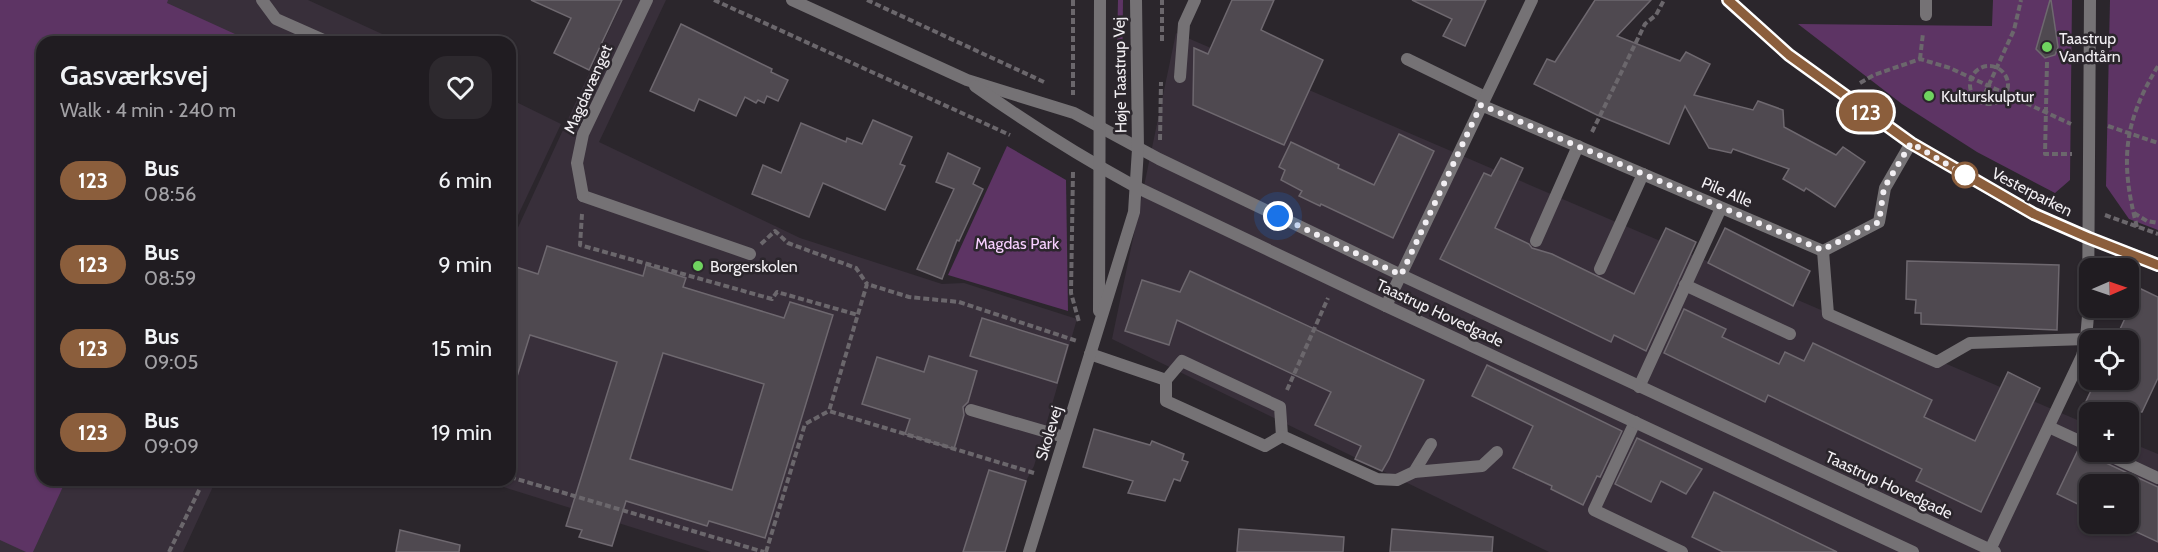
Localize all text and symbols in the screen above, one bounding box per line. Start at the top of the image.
street label: Høje Taastrup Vej [1109,17,1131,133]
place label: Taastrup Vandtårn [2059,29,2121,66]
marker: Taastrup Vandtårn [2040,40,2054,54]
street label: Magdavænget [560,41,616,137]
button: heart [429,56,492,119]
text: Gasværksvej [60,58,208,92]
place label: Kulturskulptur [1941,87,2035,106]
marker: Kulturskulptur [1922,89,1936,103]
line badge: 123 [1832,92,1900,132]
text: Walk · 4 min · 240 m [60,98,236,122]
text: 123 [1851,100,1881,125]
text: Bus [144,155,179,182]
unlabelled marker [1952,162,1978,188]
street label: Vesterparken [1989,164,2075,220]
text: 6 min [438,167,492,194]
text: 123 [78,168,108,193]
street label: Pile Alle [1699,173,1755,211]
text: 08:56 [144,182,196,206]
your location [1263,201,1293,231]
park label: Magdas Park [975,234,1060,253]
text: Bus [144,239,179,266]
text: 9 min [438,251,492,278]
text: 123 [78,252,108,277]
place label: Borgerskolen [710,257,798,276]
north arrow [2079,258,2139,318]
map controls [2079,258,2139,534]
marker: Borgerskolen [691,259,705,273]
text: 08:59 [144,266,196,290]
street label: Taastrup Hovedgade [1373,275,1507,351]
text: Bus [144,323,179,350]
button: locate [2079,330,2139,390]
text: 15 min [432,335,492,362]
text: 123 [78,336,108,361]
text: 09:05 [144,350,198,374]
button: + [2079,402,2139,462]
street label: Skolevej [1032,403,1066,463]
text: Bus [144,407,179,434]
text: 19 min [431,419,492,446]
text: 123 [78,420,108,445]
text: 09:09 [144,434,199,458]
street label: Taastrup Hovedgade [1822,447,1956,523]
button: − [2079,474,2139,534]

